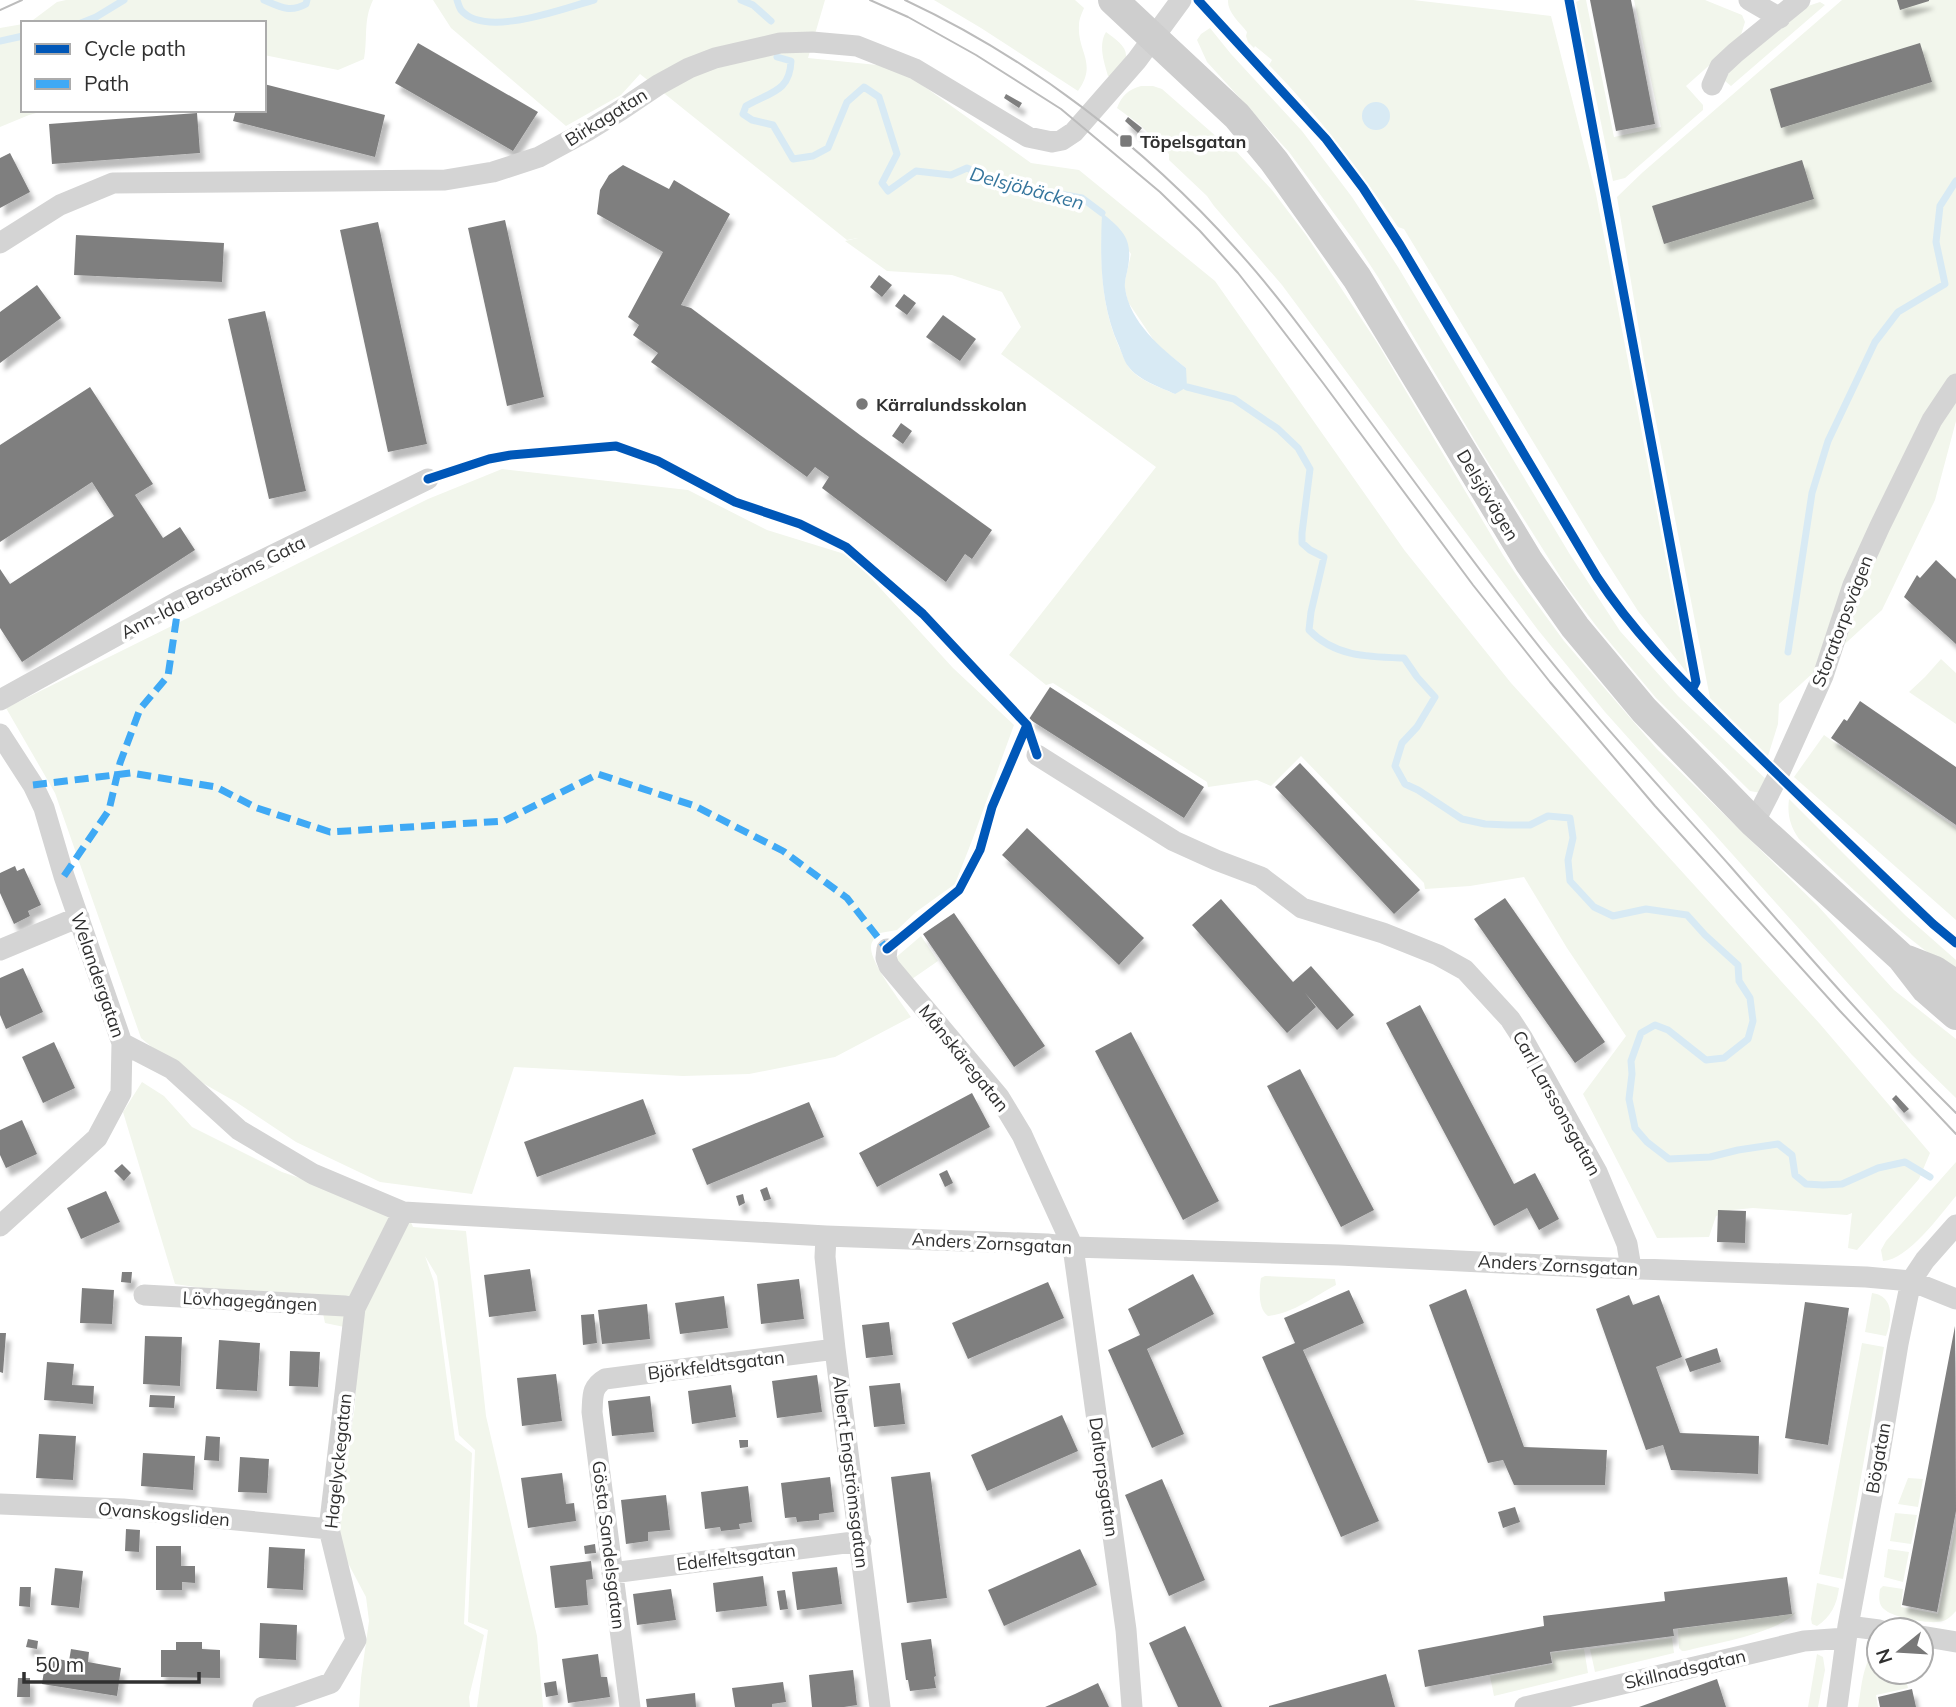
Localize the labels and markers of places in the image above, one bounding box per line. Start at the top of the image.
place label: Töpelsgatan [1140,130,1246,153]
marker: Töpelsgatan [1118,133,1134,149]
place label: Kärralundsskolan [876,393,1027,416]
marker: Kärralundsskolan [854,396,870,412]

